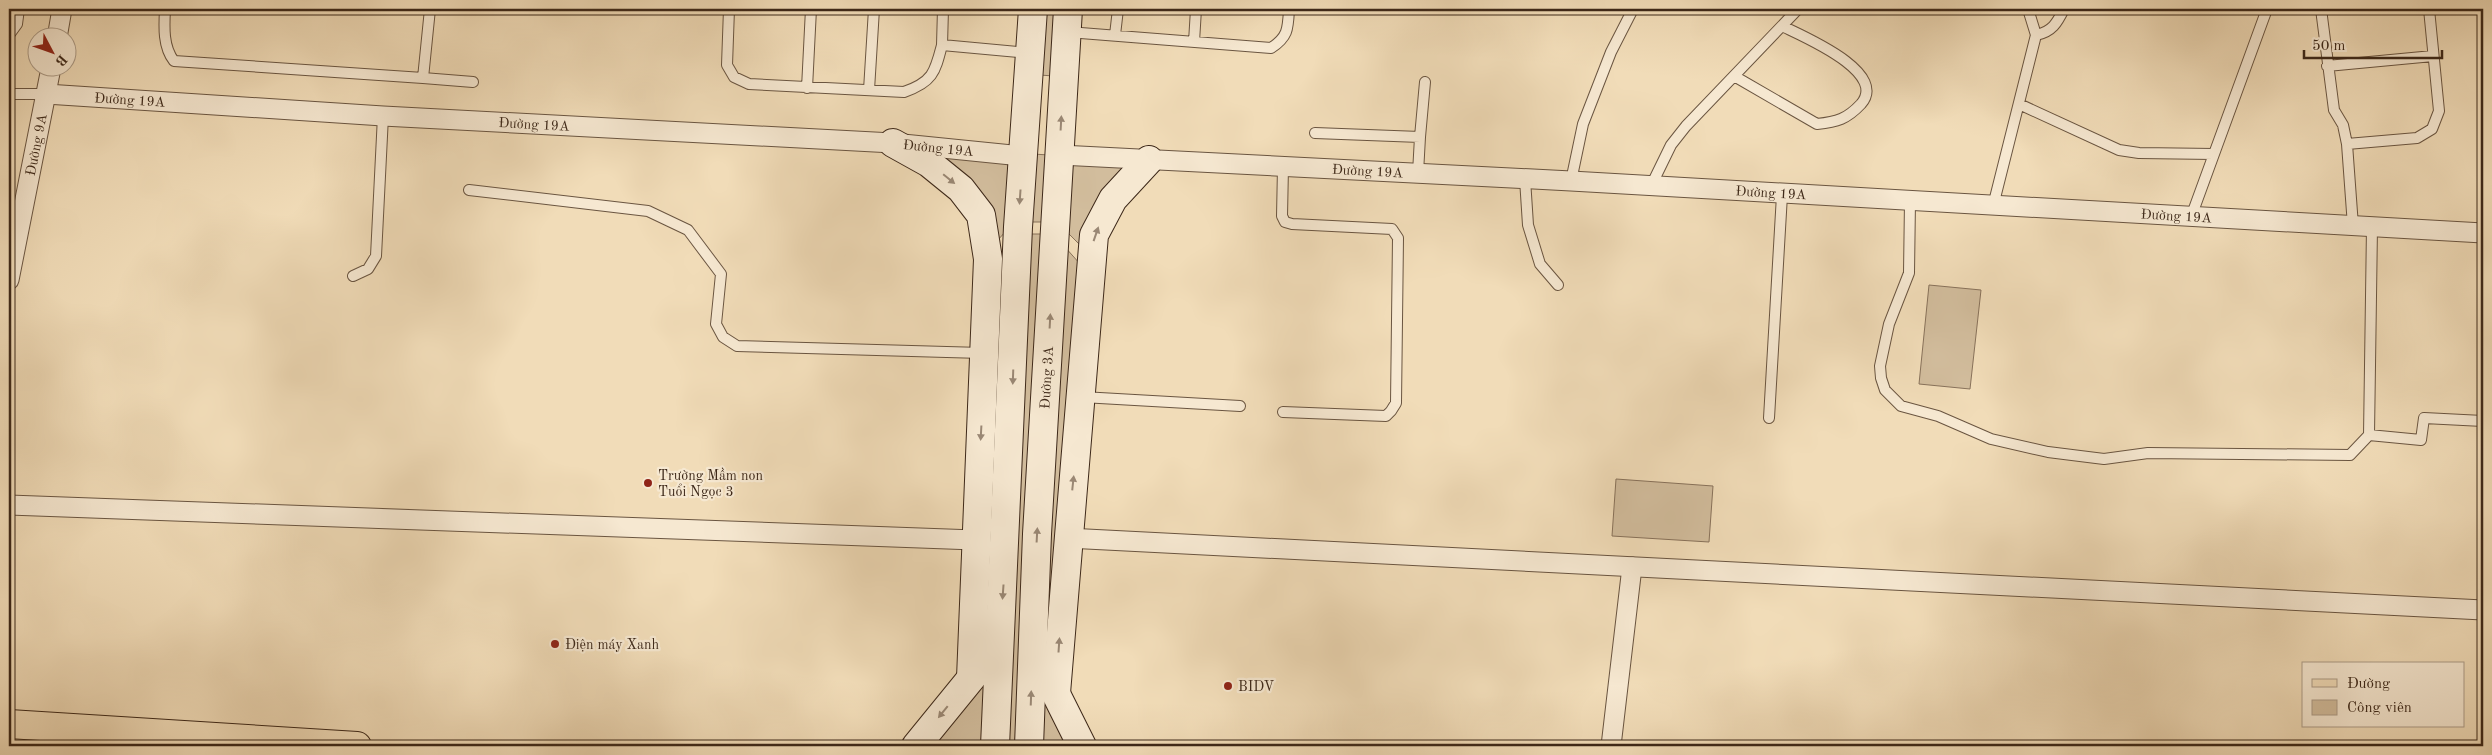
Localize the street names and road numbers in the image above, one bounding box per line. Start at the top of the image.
street label: Đường 19A [94,91,166,110]
street label: Đường 9A [24,112,50,177]
street label: Đường 19A [498,116,570,134]
street label: Đường 19A [902,138,975,159]
street label: Đường 19A [1332,163,1404,180]
street label: Đường 19A [1735,184,1807,202]
street label: Đường 19A [2140,207,2213,226]
street label: Đường 3A [1038,345,1056,409]

